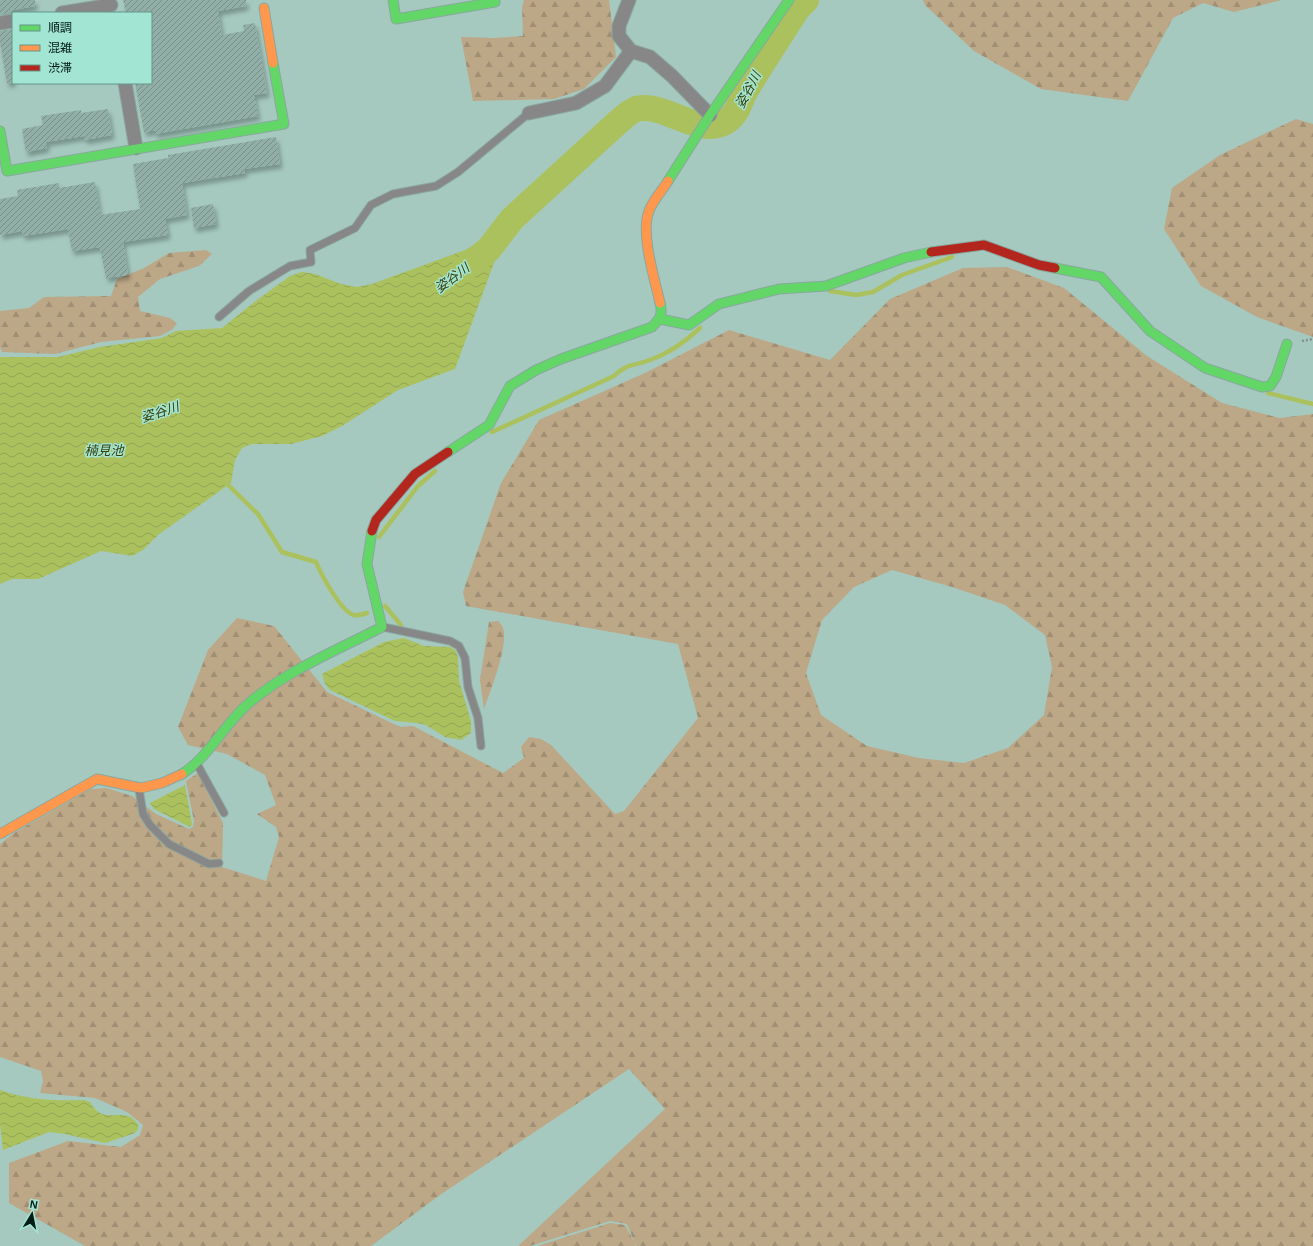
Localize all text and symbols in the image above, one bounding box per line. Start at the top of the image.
legend [12,12,152,84]
text: 順調 [48,21,72,35]
text: 混雑 [48,41,72,55]
text: 渋滞 [48,61,72,75]
water label: 姿谷川 [732,68,765,111]
water label: 姿谷川 [432,259,474,296]
water label: 姿谷川 [139,398,183,425]
water label: 楠見池 [84,443,125,458]
north arrow [12,1194,52,1234]
text: N [29,1198,39,1211]

